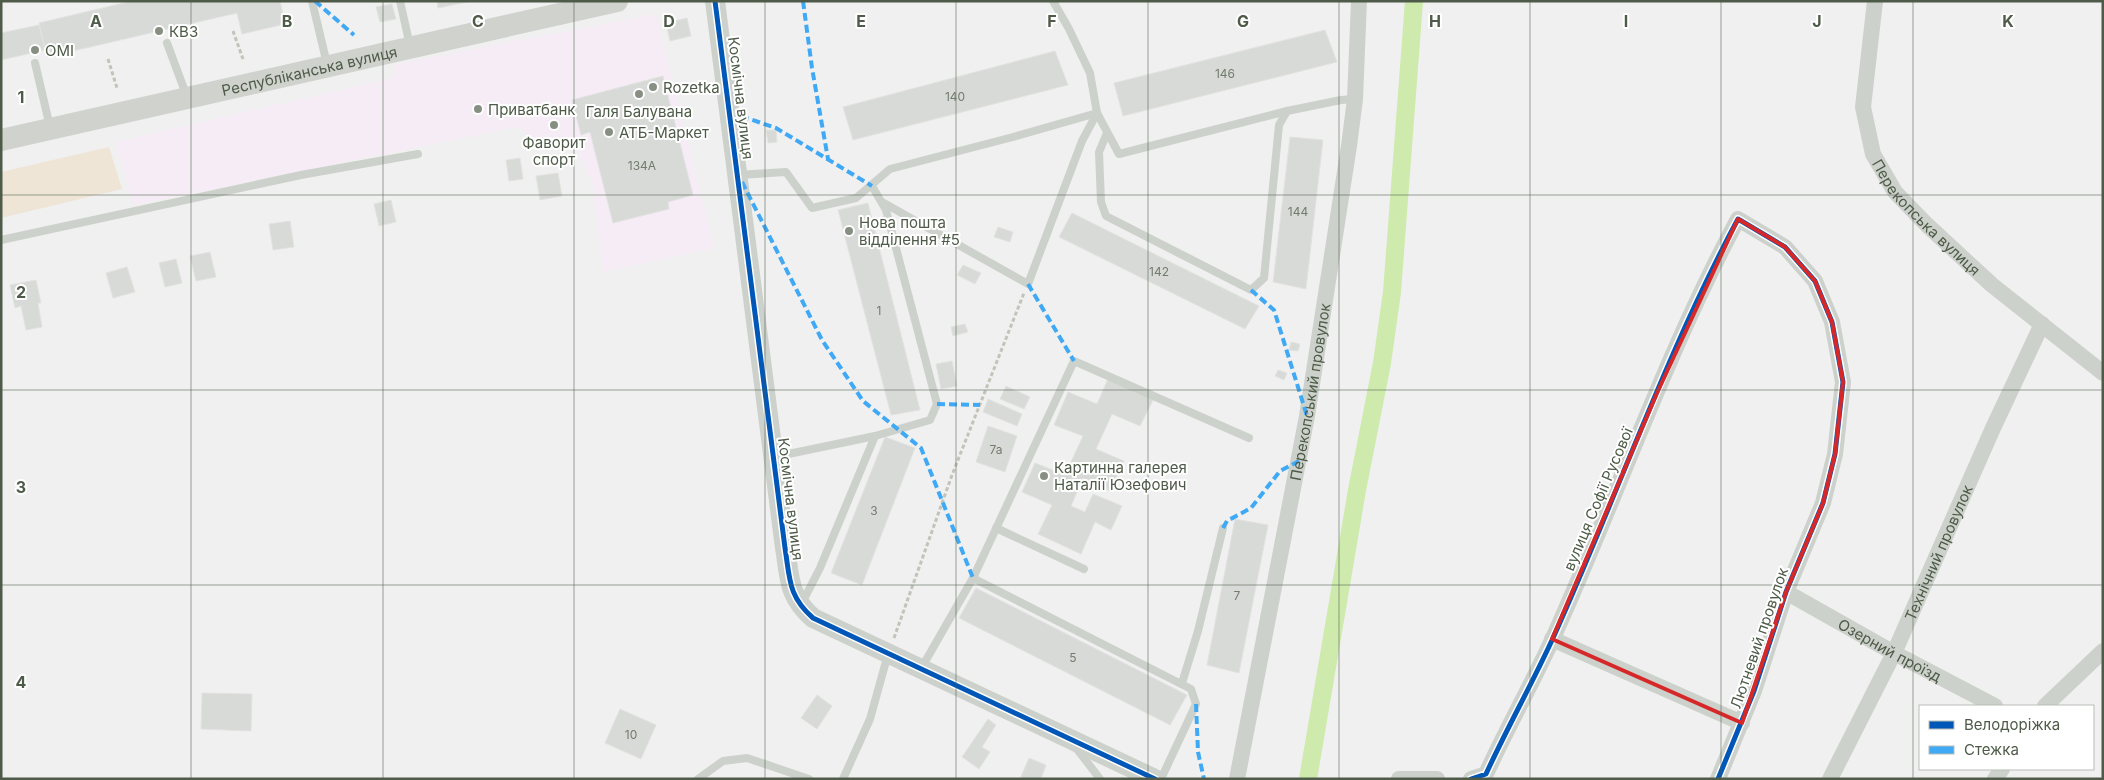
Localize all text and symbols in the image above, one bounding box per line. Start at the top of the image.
text: A [90,11,102,31]
text: B [282,11,292,31]
text: C [472,11,484,31]
text: D [663,11,675,31]
text: E [856,11,866,31]
text: F [1047,11,1057,31]
text: G [1237,11,1249,31]
text: H [1429,11,1441,31]
text: I [1624,11,1628,31]
text: J [1812,11,1822,31]
text: K [2002,11,2014,31]
place label: КВЗ [169,22,198,41]
marker: КВЗ [153,25,165,37]
street label: Космічна вулиця [724,36,758,160]
place label: OMI [45,41,74,60]
street label: Республіканська вулиця [220,41,399,99]
marker: OMI [29,44,41,56]
house number: 146 [1215,66,1235,81]
place label: Rozetka [663,78,720,97]
marker: Rozetka [647,81,659,93]
text: 1 [18,87,24,107]
marker: Галя Балувана [633,88,645,100]
house number: 140 [945,89,965,104]
place label: Приватбанк [488,100,575,119]
place label: Галя Балувана [586,102,692,121]
marker: Приватбанк [472,103,484,115]
marker: Фаворит спорт [548,119,560,131]
place label: АТБ-Маркет [619,123,709,142]
marker: АТБ-Маркет [603,126,615,138]
place label: Фаворит спорт [522,133,586,169]
street label: Перекопська вулиця [1868,155,1985,279]
house number: 134А [628,158,656,173]
house number: 144 [1288,204,1308,219]
place label: Нова пошта відділення #5 [859,213,960,249]
marker: Нова пошта відділення #5 [843,225,855,237]
house number: 142 [1149,264,1169,279]
text: 2 [16,282,26,302]
street label: Перекопський провулок [1285,302,1334,482]
house number: 1 [877,303,881,318]
street label: вулиця Софії Русової [1559,423,1637,574]
street label: Космічна вулиця [774,437,808,561]
house number: 7а [990,442,1002,457]
place label: Картинна галерея Наталії Юзефович [1054,458,1187,494]
marker: Картинна галерея Наталії Юзефович [1038,470,1050,482]
text: 3 [16,477,26,497]
street label: Технічний провулок [1900,482,1976,623]
house number: 3 [870,503,878,518]
street label: Лютневий провулок [1726,565,1792,711]
house number: 7 [1234,588,1241,603]
street label: Озерний проїзд [1835,614,1945,686]
house number: 5 [1069,650,1077,665]
text: 4 [16,672,27,692]
legend [1919,705,2094,770]
text: Велодоріжка [1964,715,2060,734]
house number: 10 [625,727,637,742]
text: Стежка [1964,740,2019,759]

